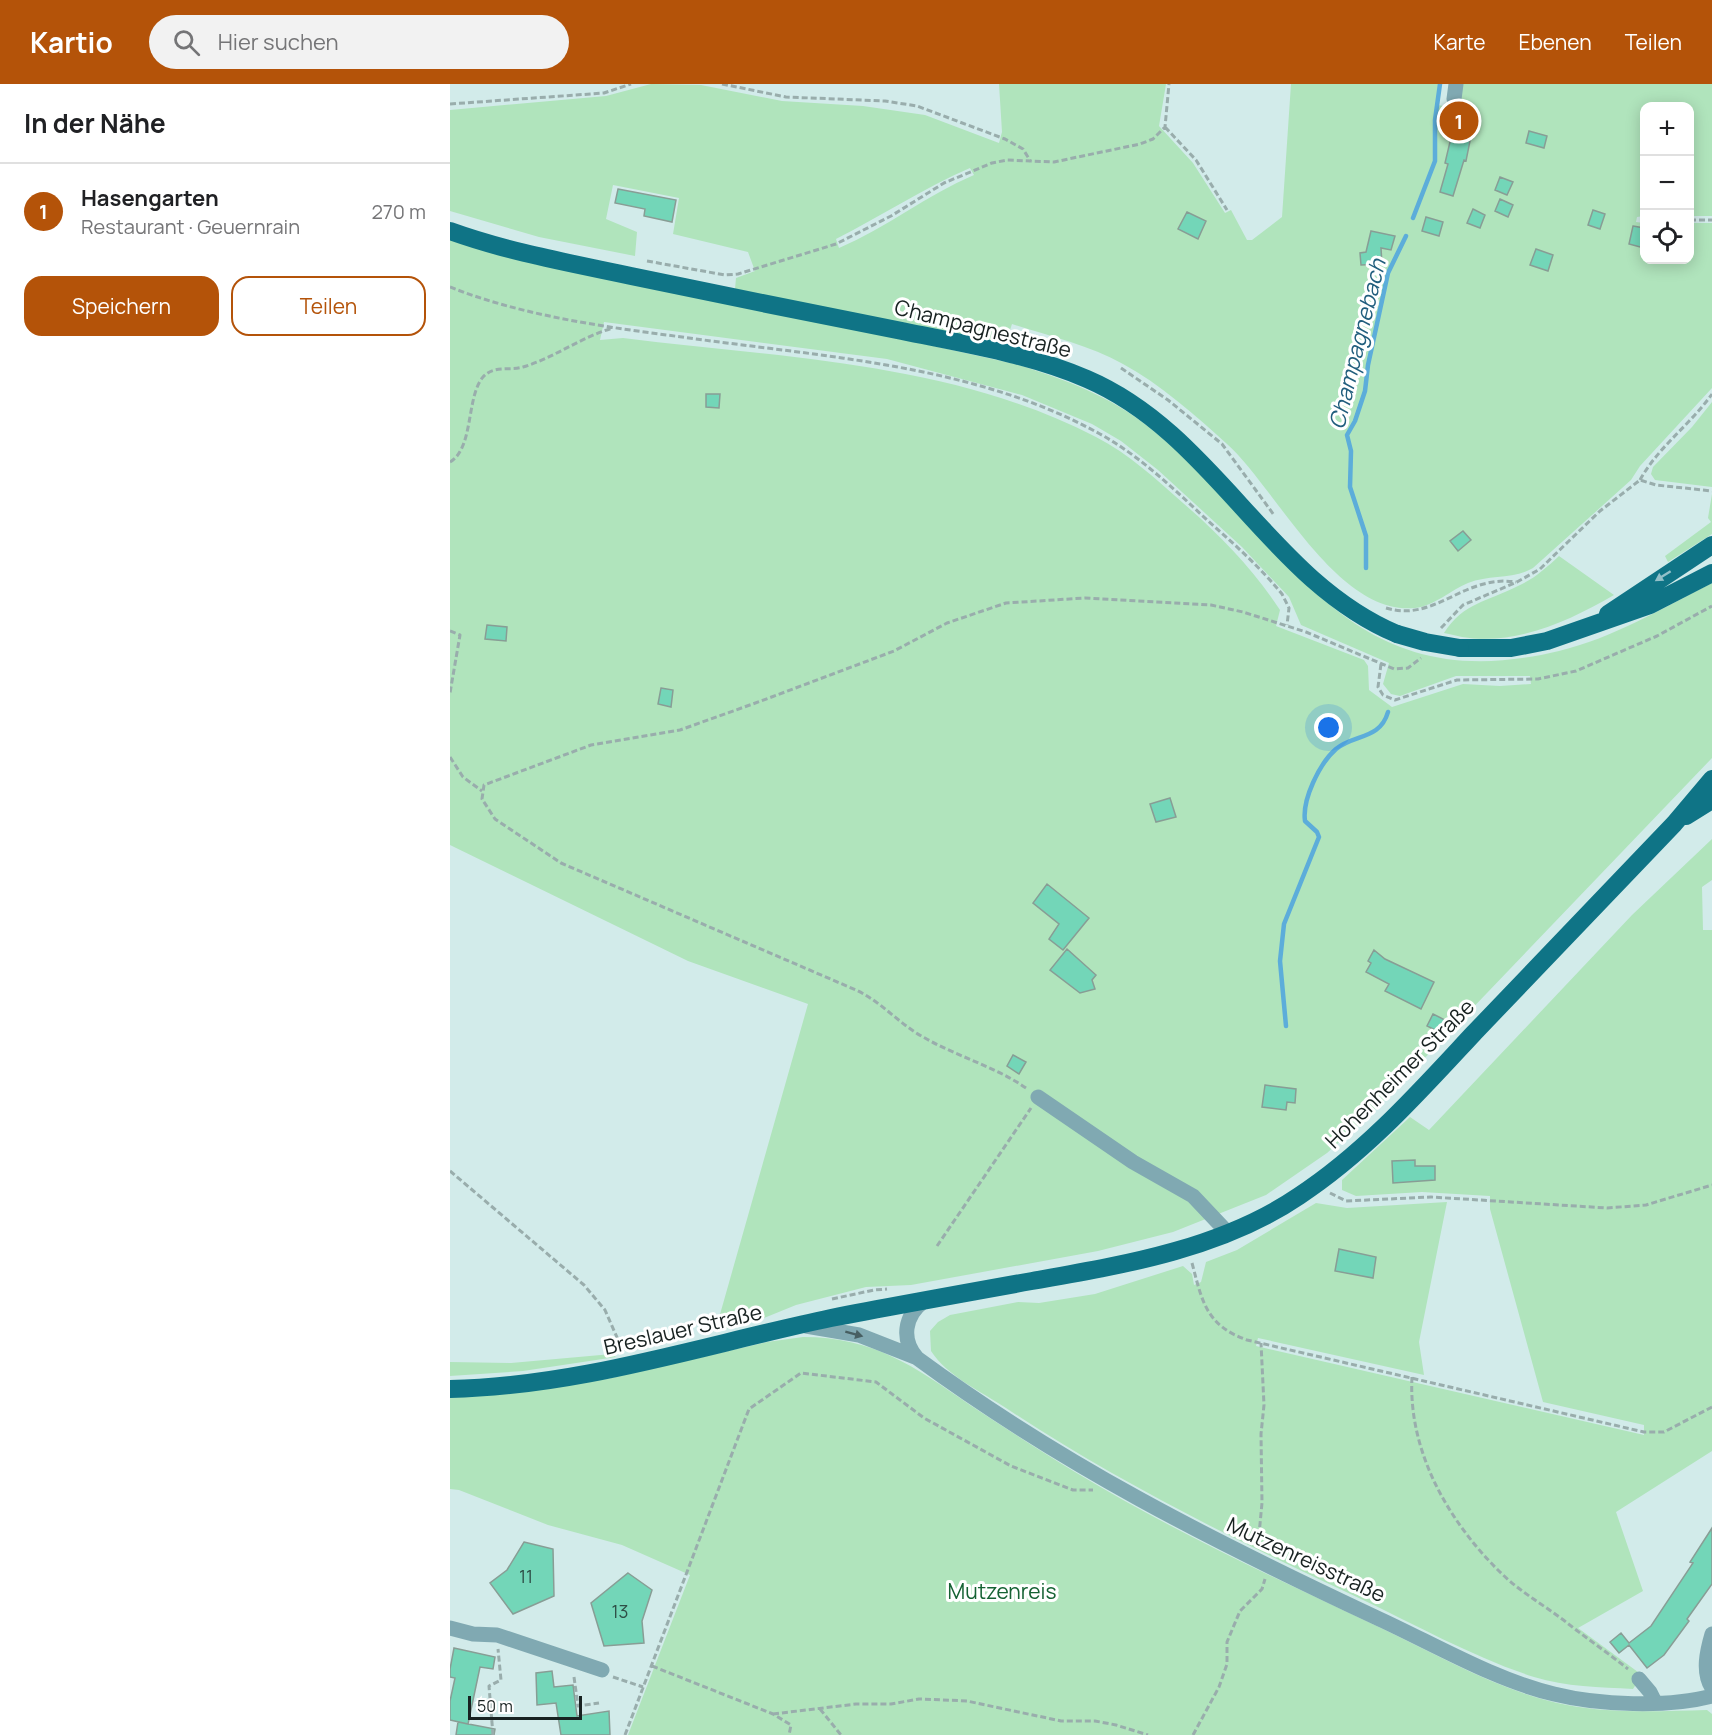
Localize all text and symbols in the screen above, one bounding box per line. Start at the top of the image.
search box [149,15,569,69]
text: Kartio [30,23,113,61]
icon: search [170,26,203,59]
text: Hier suchen [218,27,339,57]
text: Karte [1433,28,1485,56]
text: Ebenen [1518,28,1592,56]
text: Teilen [1625,28,1682,56]
pin: 1 [1440,99,1478,144]
map controls [1640,102,1694,264]
button: + [1640,102,1694,156]
text: In der Nähe [24,105,166,141]
button: − [1640,156,1694,210]
text: Hasengarten [81,183,219,213]
text: 1 [39,198,48,225]
text: 270 m [371,198,426,225]
button: locate [1640,210,1694,264]
text: Restaurant · Geuernrain [81,213,300,240]
water label: Champagnebach [1321,255,1393,432]
button: Speichern [24,276,219,336]
button: Teilen [231,276,426,336]
street label: Champagnestraße [892,293,1075,364]
one-way arrow [1654,571,1671,582]
your location [1314,713,1343,742]
street label: Hohenheimer Straße [1319,993,1480,1154]
street label: Breslauer Straße [601,1297,765,1361]
one-way arrow [845,1330,863,1339]
street label: Mutzenreisstraße [1223,1510,1390,1608]
house number: 11 [519,1564,533,1588]
park label: Mutzenreis [948,1577,1056,1605]
house number: 13 [612,1599,628,1623]
scale bar [468,1693,582,1720]
text: 50 m [477,1695,513,1717]

